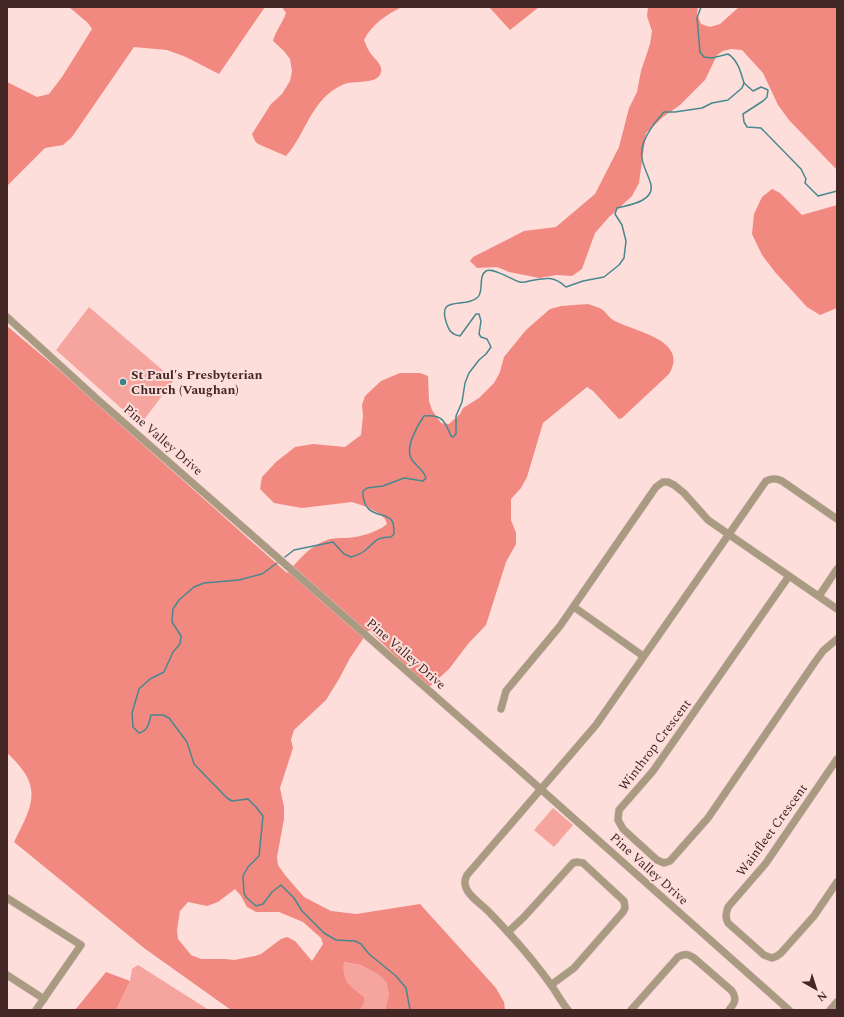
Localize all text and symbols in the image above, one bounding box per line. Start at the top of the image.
place label: St Paul's Presbyterian Church (Vaughan) [131,365,263,400]
marker: St Paul's Presbyterian Church (Vaughan) [118,377,128,387]
street label: Pine Valley Drive [119,400,207,480]
street label: Pine Valley Drive [362,614,450,694]
street label: Winthrop Crescent [614,695,696,795]
street label: Wainfleet Crescent [731,779,813,881]
street label: Pine Valley Drive [605,828,693,910]
north arrow [796,969,836,1009]
text: N [813,987,831,1006]

